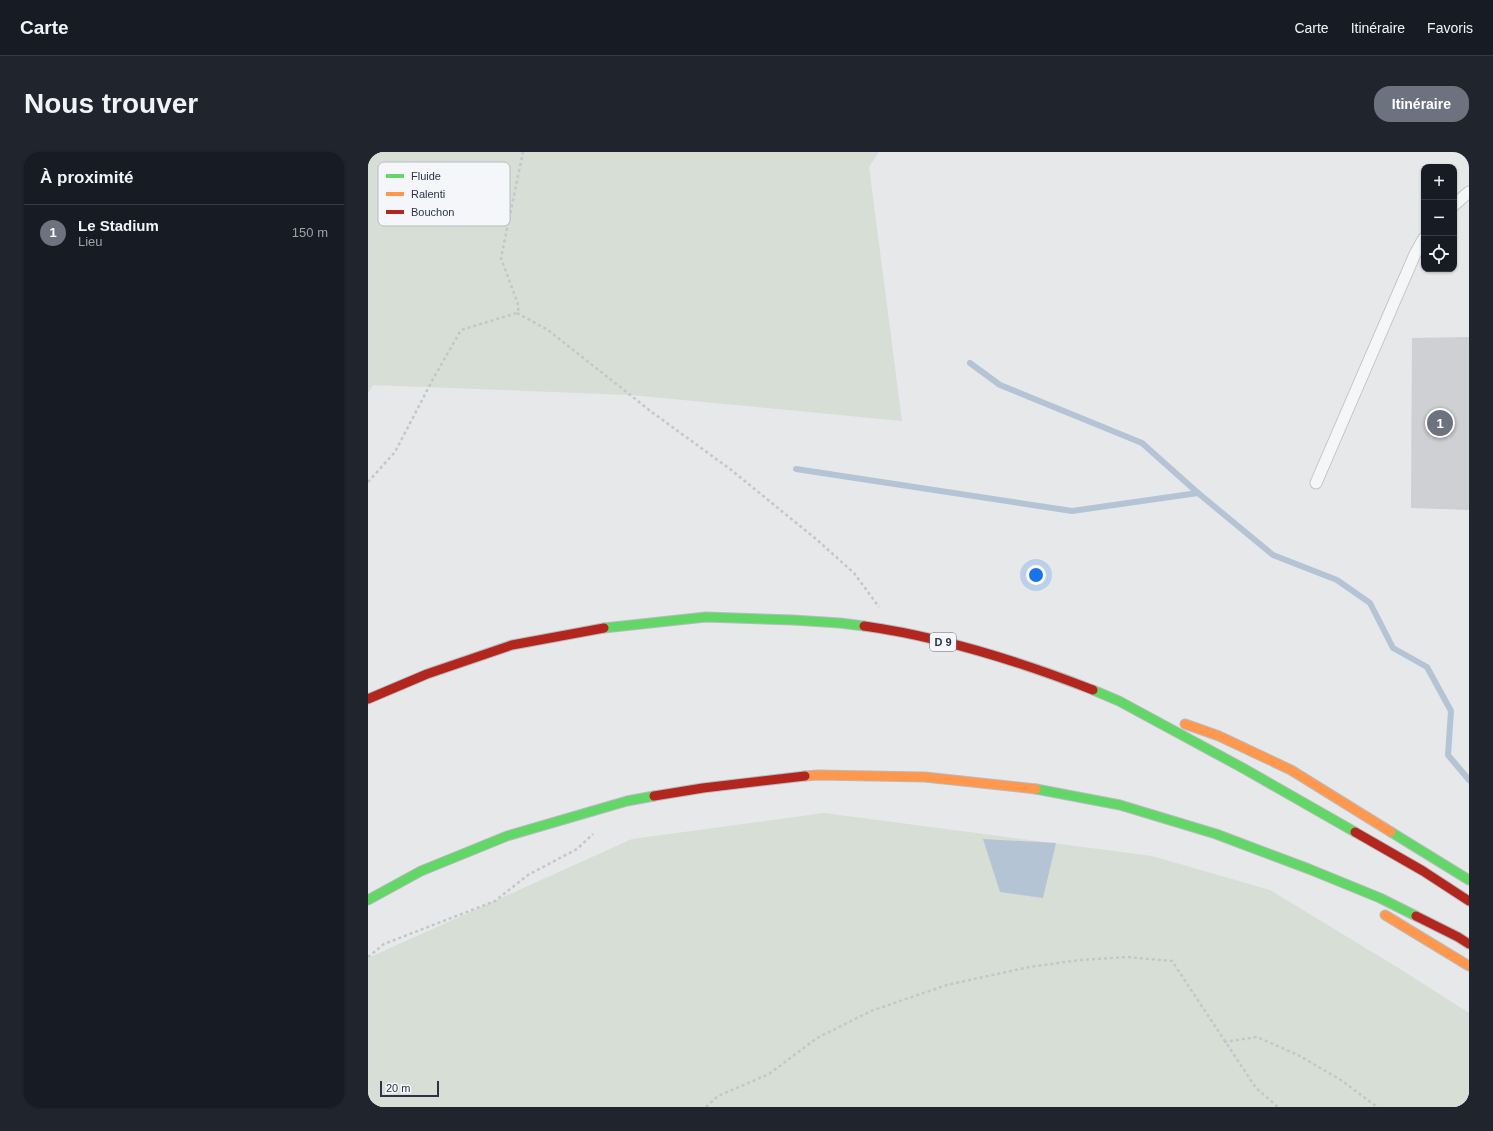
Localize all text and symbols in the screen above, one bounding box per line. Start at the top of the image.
text: Carte [20,17,69,38]
text: Carte [1294,20,1329,36]
text: Itinéraire [1351,20,1405,36]
text: Favoris [1427,20,1473,36]
button: Itinéraire [1374,86,1469,122]
text: Nous trouver [24,88,198,119]
legend [378,162,510,226]
map controls [1421,164,1457,272]
button: + [1421,164,1457,200]
text: À proximité [40,168,134,187]
text: Fluide [411,170,441,182]
text: Ralenti [411,188,445,200]
button: − [1421,200,1457,236]
text: Bouchon [411,206,454,218]
text: Le Stadium [78,217,159,234]
text: 1 [49,225,57,240]
text: 150 m [292,225,328,240]
text: Lieu [78,234,103,249]
button: locate [1421,236,1457,272]
pin: 1 [1427,408,1453,438]
your location [1026,565,1046,585]
road number: D 9 [930,633,956,651]
scale bar [380,1079,439,1098]
text: 20 m [386,1082,410,1094]

